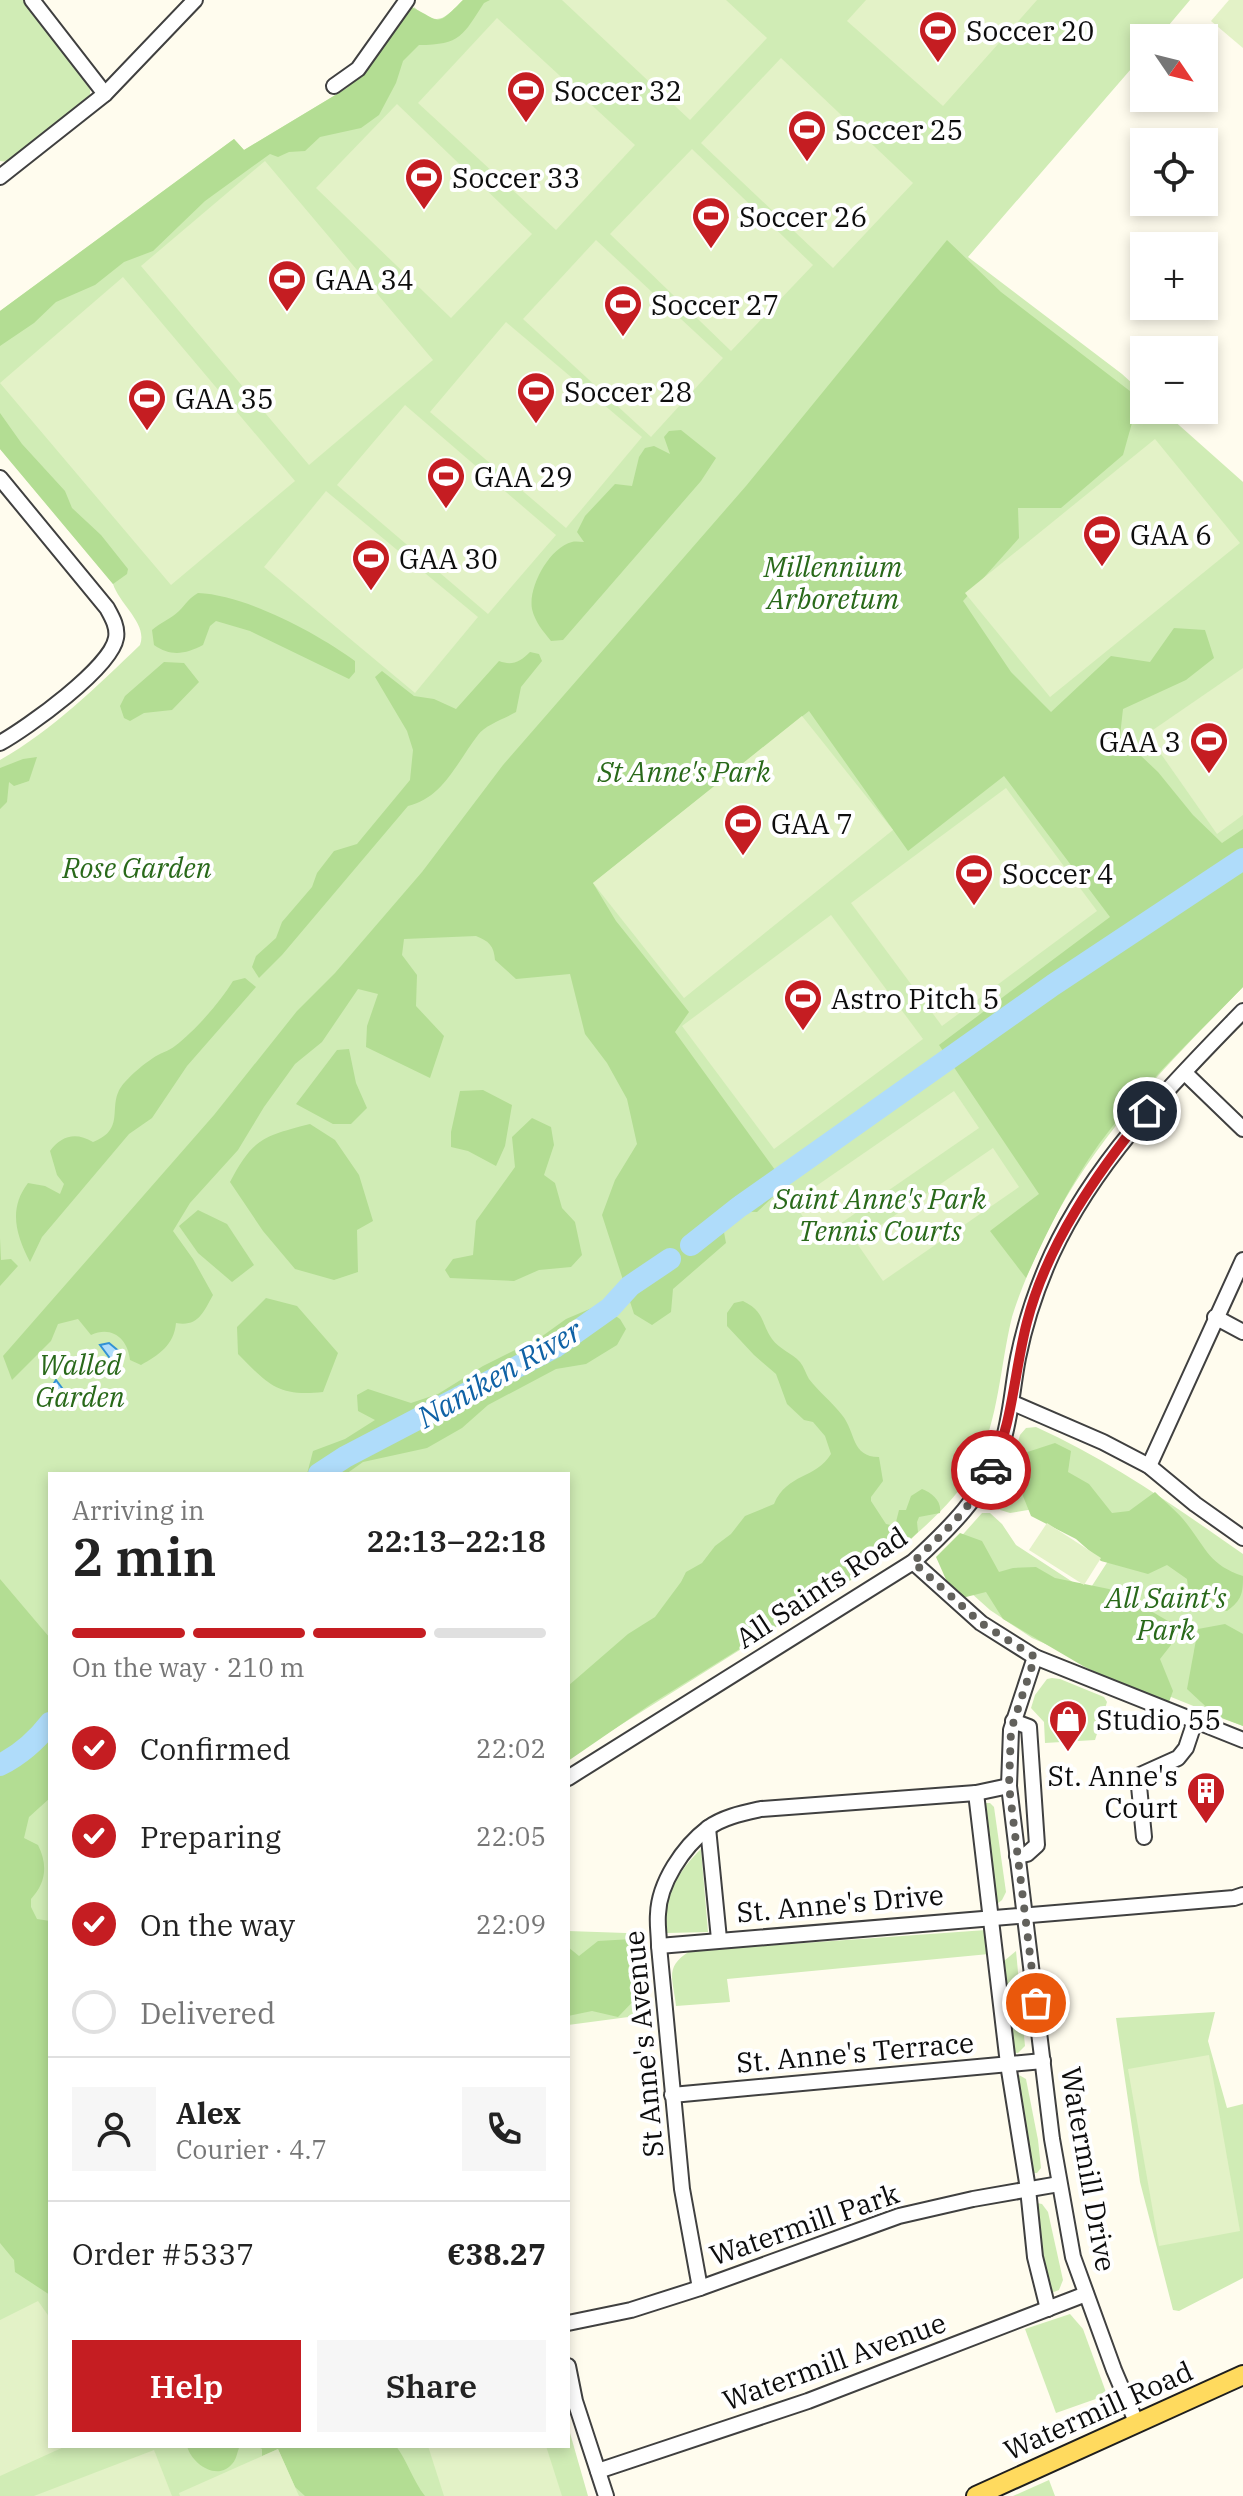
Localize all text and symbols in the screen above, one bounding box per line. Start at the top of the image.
sports icon: Soccer 20 [917,9,959,64]
place label: Soccer 20 [966,12,1094,49]
north arrow [1130,24,1218,112]
map controls [1130,24,1218,424]
sports icon: Soccer 32 [505,69,547,124]
place label: Soccer 32 [554,72,682,109]
sports icon: Soccer 25 [786,108,828,163]
place label: Soccer 25 [835,111,963,148]
button: locate [1130,128,1218,216]
sports icon: Soccer 33 [403,156,445,211]
place label: Soccer 33 [452,159,580,196]
sports icon: Soccer 26 [690,195,732,250]
place label: Soccer 26 [739,198,867,235]
button: + [1130,232,1218,320]
sports icon: GAA 34 [266,258,308,313]
place label: GAA 34 [315,261,414,298]
sports icon: Soccer 27 [602,283,644,338]
place label: Soccer 27 [651,286,779,323]
button: − [1130,336,1218,424]
sports icon: Soccer 28 [515,370,557,425]
place label: Soccer 28 [564,373,692,410]
sports icon: GAA 35 [126,377,168,432]
place label: GAA 35 [175,380,274,417]
sports icon: GAA 29 [425,455,467,510]
place label: GAA 29 [474,458,573,495]
sports icon: GAA 6 [1081,513,1123,568]
place label: GAA 6 [1130,516,1212,553]
sports icon: GAA 30 [350,537,392,592]
place label: GAA 30 [399,540,498,577]
park label: Millennium Arboretum [763,548,903,617]
sports icon: GAA 3 [1188,720,1230,775]
place label: GAA 3 [1099,723,1181,760]
park label: St Anne's Park [596,753,771,790]
sports icon: GAA 7 [722,802,764,857]
place label: GAA 7 [771,805,853,842]
park label: Rose Garden [61,849,212,886]
sports icon: Soccer 4 [953,852,995,907]
place label: Soccer 4 [1002,855,1114,892]
sports icon: Astro Pitch 5 [782,977,824,1032]
place label: Astro Pitch 5 [831,980,1000,1017]
pin [1113,1077,1181,1145]
icon: home [1125,1089,1169,1133]
park label: Saint Anne's Park Tennis Courts [773,1180,987,1249]
water label: Naniken River [409,1310,589,1436]
park label: Walled Garden [35,1346,125,1415]
courier [951,1430,1031,1510]
icon: car [969,1448,1013,1492]
text: Arriving in [72,1493,205,1527]
street label: All Saints Road [728,1518,914,1656]
text: 22:13–22:18 [366,1521,546,1560]
text: 2 min [72,1523,217,1590]
park label: All Saint's Park [1104,1579,1227,1648]
text: On the way · 210 m [72,1650,305,1684]
shop icon: Studio 55 [1047,1698,1089,1753]
place label: Studio 55 [1096,1701,1221,1738]
icon: check [72,1726,116,1770]
text: Confirmed [140,1729,291,1768]
text: 22:02 [476,1731,546,1765]
place label: St. Anne's Court [1048,1757,1178,1826]
building icon: St. Anne's Court [1185,1770,1227,1825]
icon: check [72,1814,116,1858]
text: Preparing [140,1817,281,1856]
text: 22:05 [476,1819,546,1853]
street label: St. Anne's Drive [735,1876,945,1930]
icon: check [72,1902,116,1946]
text: On the way [140,1905,295,1944]
text: 22:09 [476,1907,546,1941]
street label: St Anne's Avenue [615,1929,671,2159]
pin [1002,1969,1070,2037]
icon: bag [1014,1981,1058,2025]
text: Delivered [140,1993,275,2032]
street label: St. Anne's Terrace [735,2023,975,2081]
street label: Watermill Drive [1053,2064,1125,2274]
button: person [72,2087,156,2171]
button: phone [462,2087,546,2171]
text: Alex [176,2093,241,2132]
text: Courier · 4.7 [176,2132,327,2166]
street label: Watermill Park [705,2174,904,2274]
text: Order #5337 [72,2234,254,2273]
text: €38.27 [447,2234,546,2273]
street label: Watermill Avenue [717,2303,951,2419]
button: Help [72,2340,301,2432]
button: Share [317,2340,546,2432]
street label: Watermill Road [998,2352,1198,2468]

